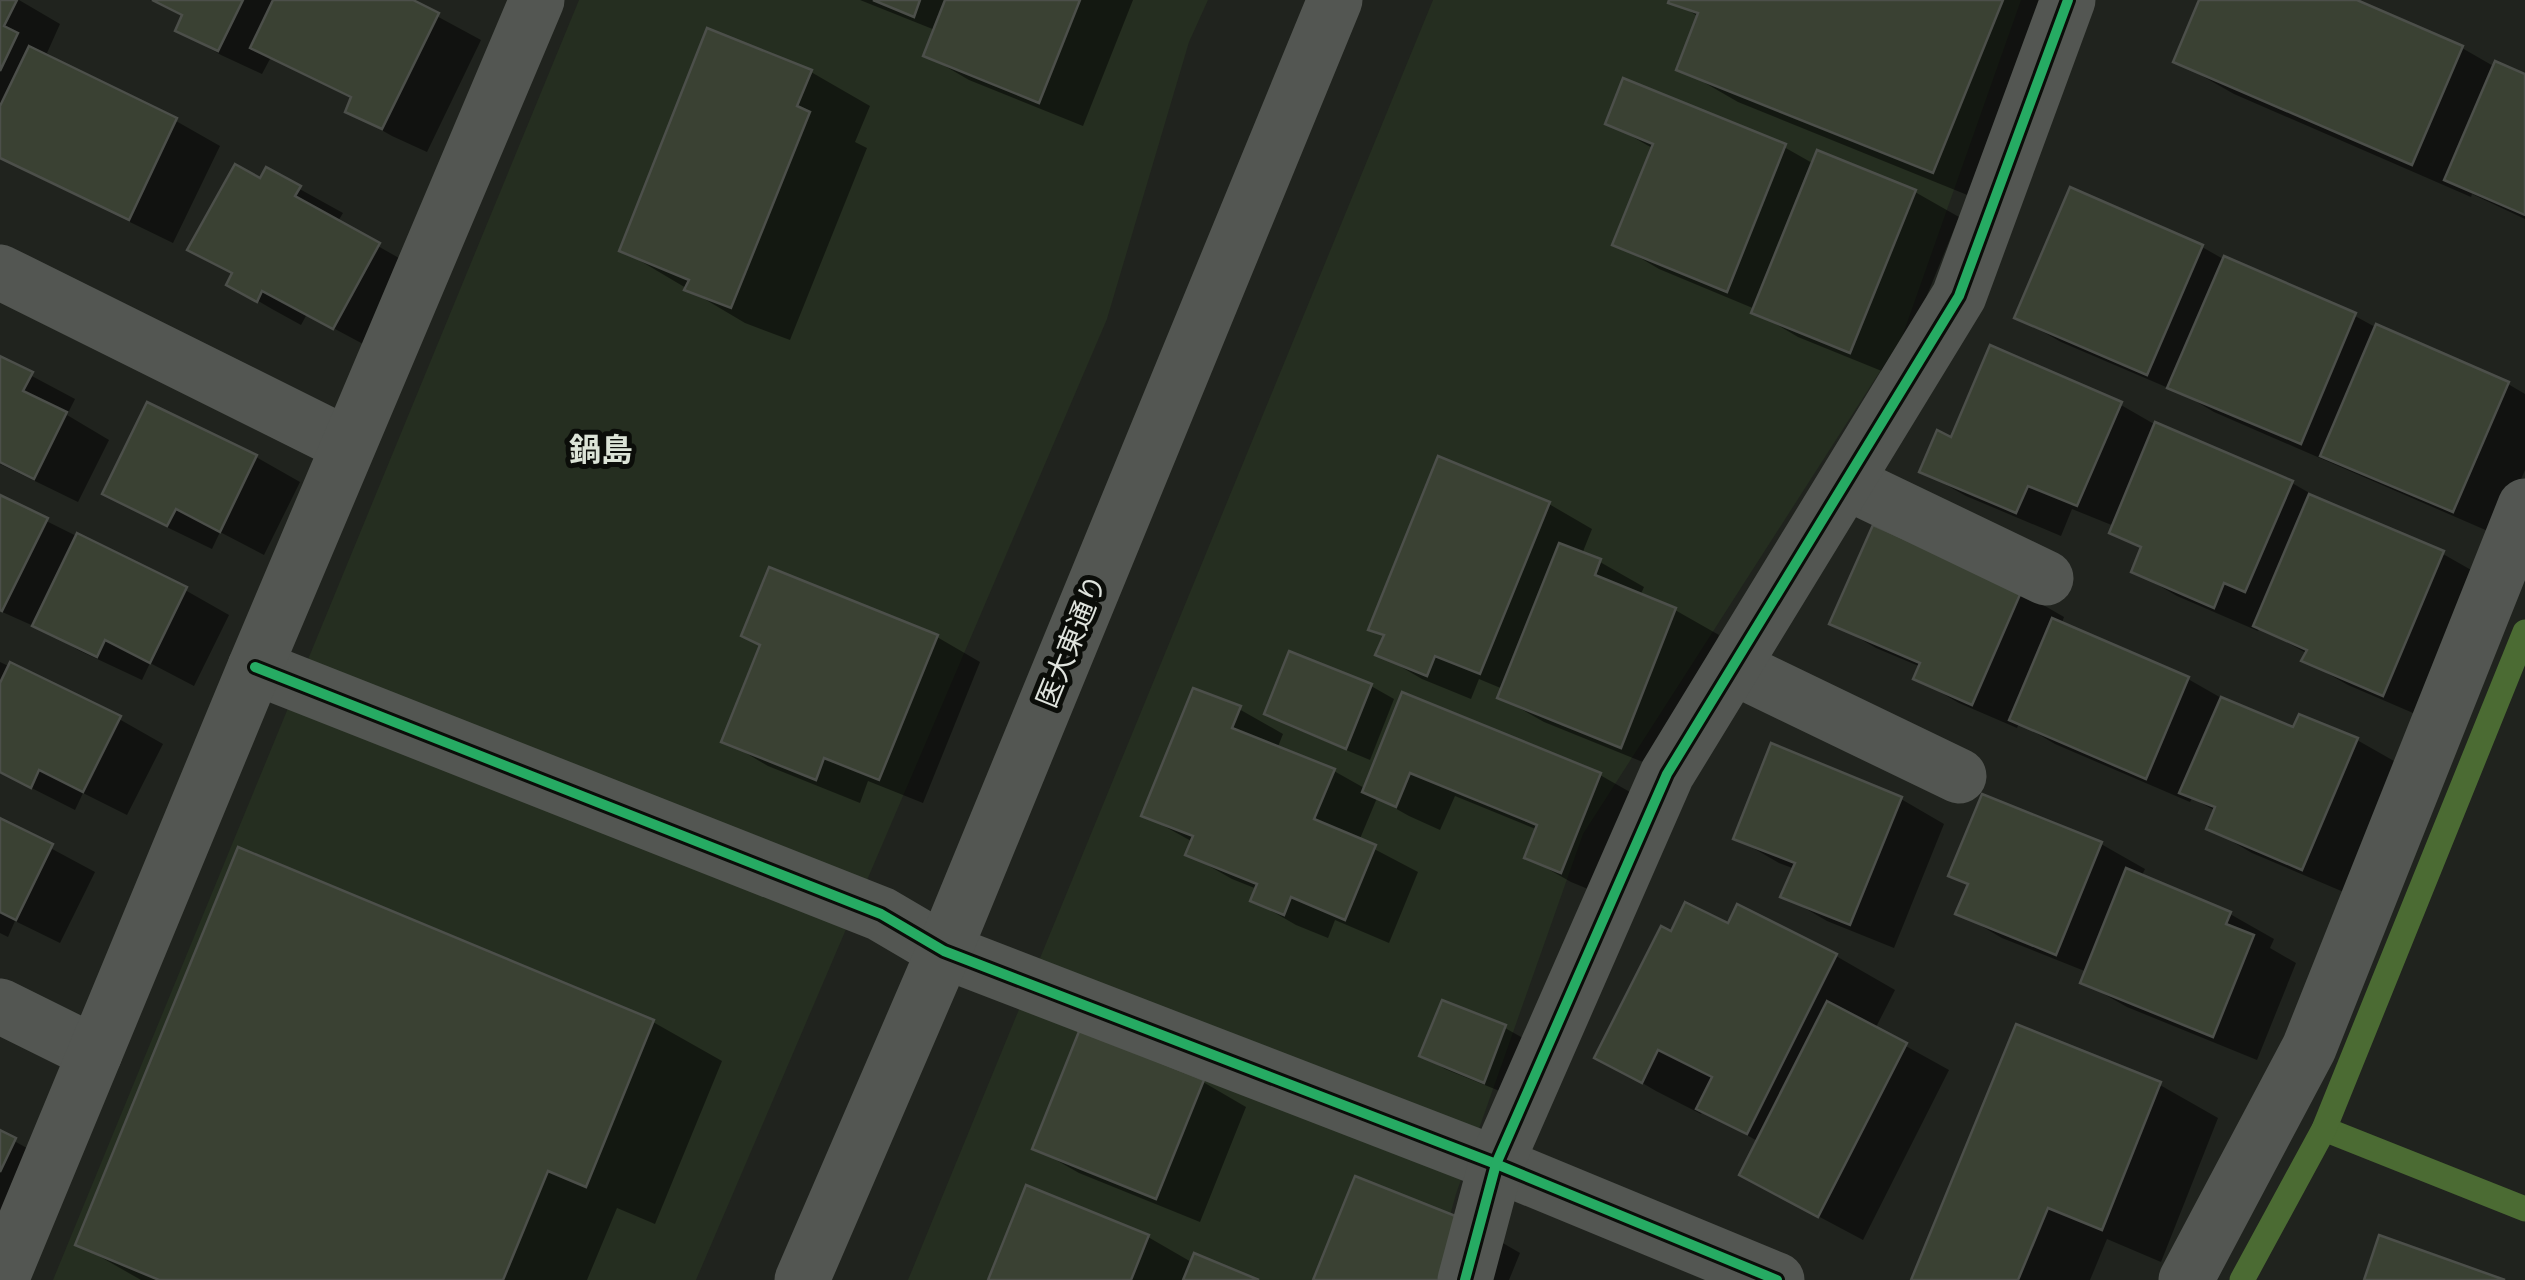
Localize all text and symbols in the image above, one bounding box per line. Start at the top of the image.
district label: 鍋島 [569,429,633,471]
street label: 医大東通り [1028,569,1115,713]

